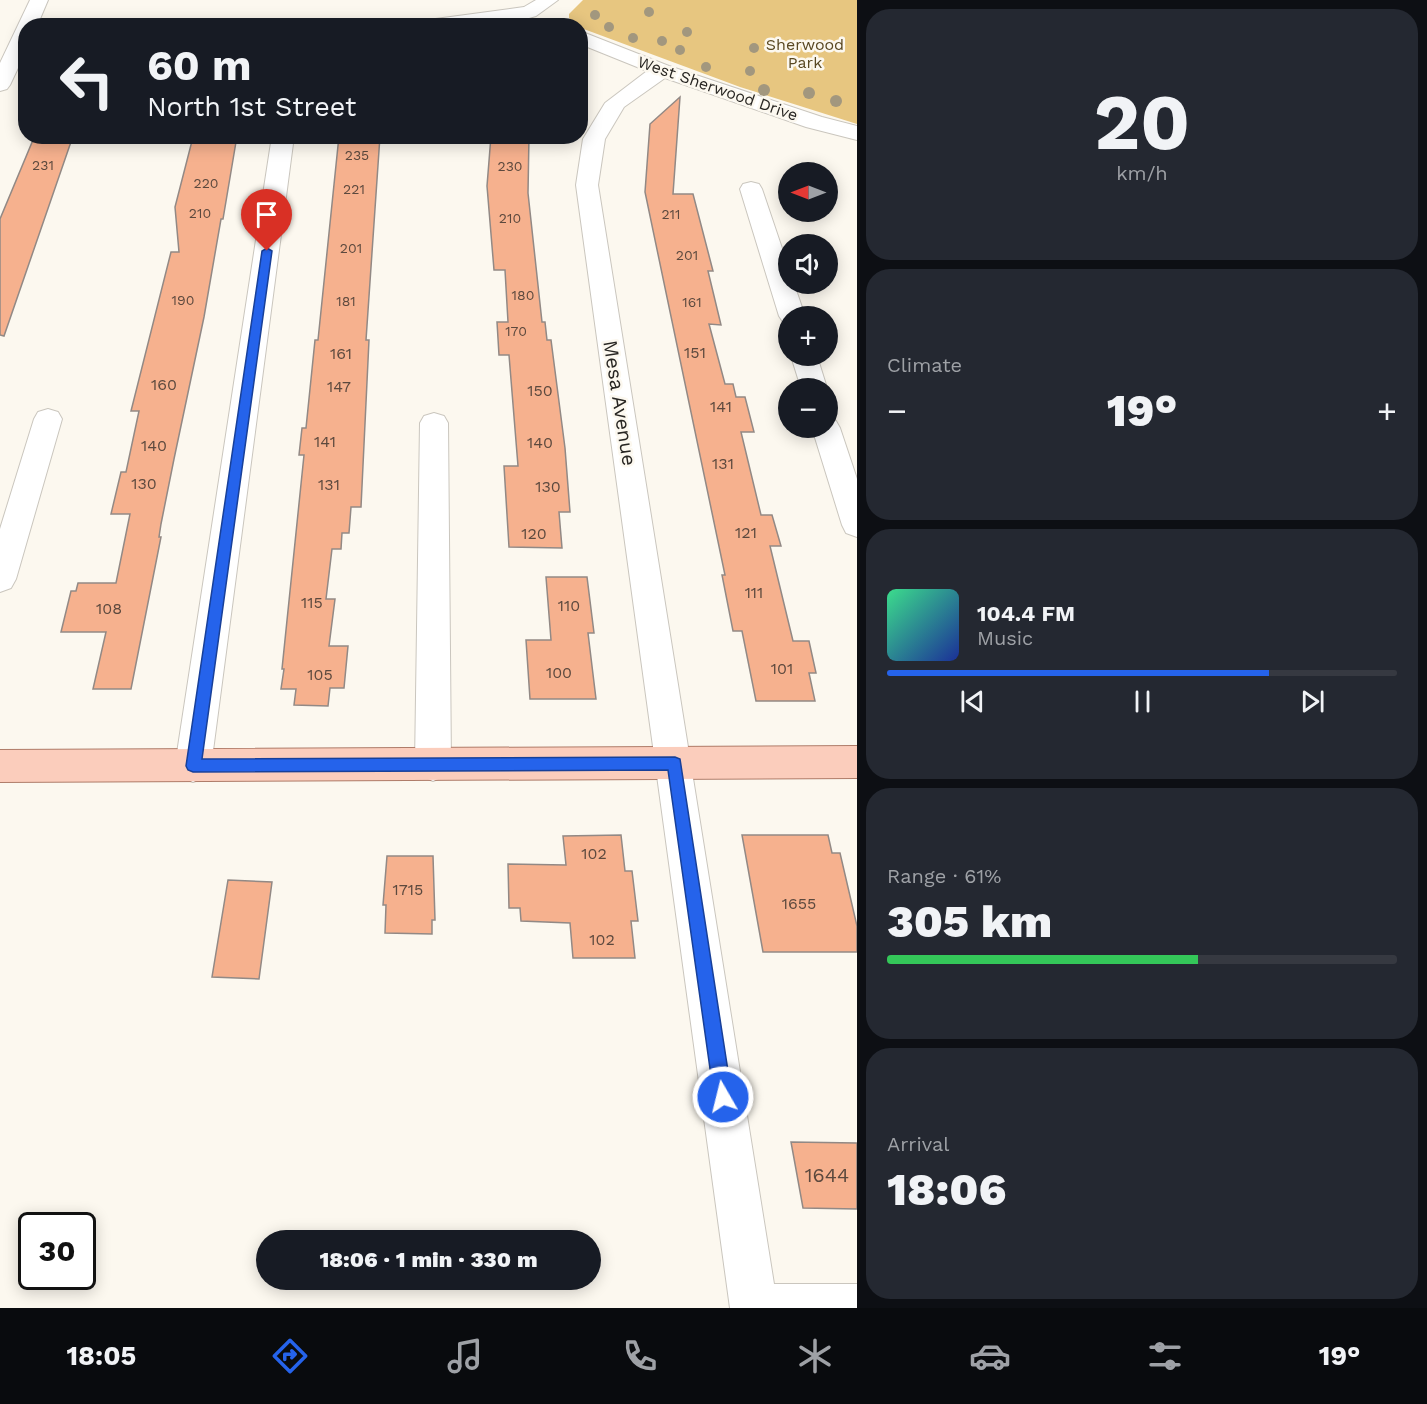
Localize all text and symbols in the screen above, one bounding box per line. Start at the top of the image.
park label: Sherwood Park [766,35,844,72]
text: 60 m [147,41,251,90]
icon: left [48,42,126,120]
street label: West Sherwood Drive [635,52,800,125]
text: 20 [1094,76,1190,168]
text: North 1st Street [147,91,356,123]
house number: 235 [345,147,369,163]
house number: 231 [32,157,54,173]
house number: 230 [497,158,523,174]
text: km/h [1116,161,1168,185]
north arrow [778,162,838,222]
map controls [778,162,838,438]
house number: 220 [193,175,219,191]
house number: 221 [343,181,365,197]
pin [241,189,292,251]
icon: arrive [250,198,283,231]
house number: 210 [189,205,211,221]
house number: 211 [661,206,681,222]
house number: 210 [499,210,521,226]
button: sound [778,234,838,294]
house number: 201 [340,240,362,256]
house number: 201 [676,247,698,263]
house number: 180 [512,287,534,303]
house number: 190 [172,292,194,308]
house number: 181 [336,293,356,309]
house number: 161 [682,294,702,310]
button: + [778,306,838,366]
house number: 170 [505,323,527,339]
street label: Mesa Avenue [598,339,642,467]
house number: 151 [684,343,706,362]
house number: 161 [330,344,352,363]
text: Climate [887,353,962,377]
house number: 160 [151,375,177,394]
house number: 147 [327,377,351,396]
button: − [778,378,838,438]
house number: 150 [527,381,553,400]
text: 19° [1107,384,1177,437]
text: − [887,391,907,430]
text: + [1377,391,1397,430]
house number: 141 [710,397,732,416]
house number: 141 [314,432,336,451]
house number: 140 [527,433,553,452]
house number: 140 [141,436,167,455]
house number: 131 [712,454,734,473]
house number: 130 [131,474,157,493]
house number: 131 [318,475,340,494]
house number: 130 [535,477,561,496]
house number: 121 [735,523,757,542]
house number: 120 [521,524,547,543]
house number: 111 [745,583,763,602]
house number: 115 [301,593,323,612]
house number: 110 [558,596,580,615]
house number: 108 [96,599,122,618]
text: 104.4 FM [977,601,1075,626]
text: Music [977,626,1033,650]
house number: 101 [771,659,793,678]
house number: 100 [546,663,572,682]
house number: 105 [307,665,333,684]
icon: previous [956,685,989,718]
icon: pause [1126,685,1159,718]
icon: next [1296,685,1329,718]
house number: 102 [581,844,607,863]
text: Range · 61% [887,864,1001,888]
house number: 1715 [393,880,423,899]
house number: 1655 [782,894,816,913]
text: 305 km [887,895,1052,948]
house number: 102 [589,930,615,949]
position arrow [691,1065,755,1129]
text: Arrival [887,1132,949,1156]
house number: 1644 [805,1163,849,1187]
text: 18:06 [887,1163,1006,1216]
speed limit sign: 30 [18,1212,96,1290]
text: 18:06 · 1 min · 330 m [319,1247,538,1272]
icon: directions [269,1335,311,1377]
icon: music [444,1335,486,1377]
icon: phone [619,1335,661,1377]
icon: climate [794,1335,836,1377]
icon: car [969,1335,1011,1377]
icon: filters [1144,1335,1186,1377]
text: 18:05 [66,1340,136,1372]
text: 19° [1319,1340,1360,1372]

